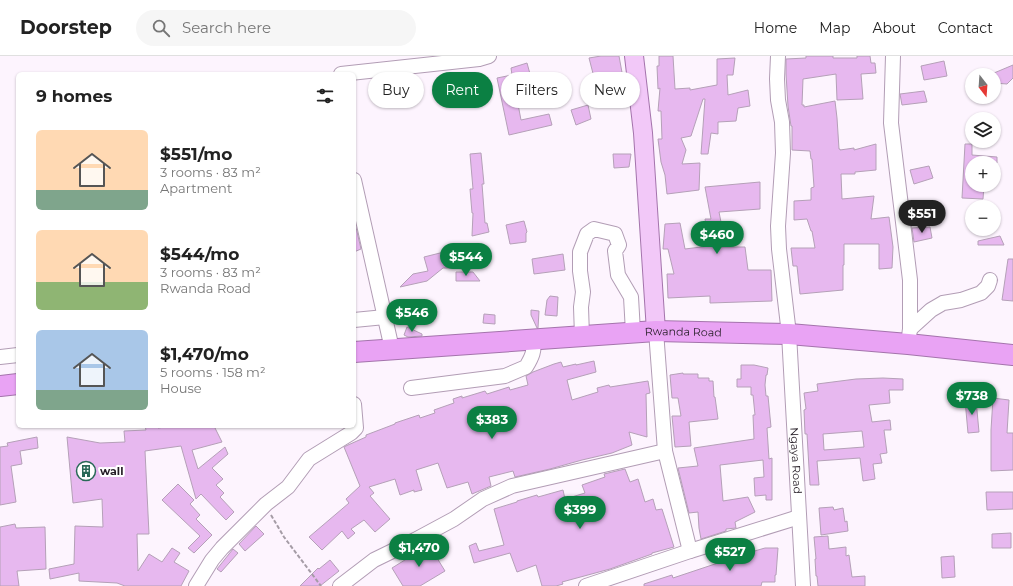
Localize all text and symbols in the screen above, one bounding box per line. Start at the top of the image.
search box [136,10,416,46]
text: Doorstep [20,16,112,39]
icon: search [150,17,172,39]
text: Search here [182,18,271,37]
text: Home [754,19,797,37]
text: Map [819,19,850,37]
text: About [872,19,916,37]
text: Contact [938,19,993,37]
north arrow [965,68,1001,104]
map controls [965,68,1001,236]
chip: Buy [368,72,424,108]
chip: Rent [432,72,493,108]
chip: Filters [501,72,572,108]
chip: New [580,72,640,108]
icon: filters [314,85,336,107]
text: 9 homes [36,86,112,106]
button: layers [965,112,1001,148]
text: $551/mo [160,144,232,164]
icon: home [68,146,116,194]
button: + [965,156,1001,192]
text: 3 rooms · 83 m² [160,164,261,180]
text: Apartment [160,180,232,196]
pin: $551 [898,200,946,234]
button: − [965,200,1001,236]
text: $551 [908,205,936,221]
pin: $460 [693,221,741,255]
text: $460 [700,226,734,242]
pin: $544 [442,243,490,277]
text: $544/mo [160,244,239,264]
icon: home [68,246,116,294]
text: $544 [449,248,483,264]
text: 3 rooms · 83 m² [160,264,261,280]
text: Rwanda Road [160,280,251,296]
pin: $546 [388,299,436,333]
text: $546 [395,304,429,320]
street label: Rwanda Road [644,324,722,339]
text: $1,470/mo [160,344,249,364]
icon: home [68,346,116,394]
text: 5 rooms · 158 m² [160,364,265,380]
text: House [160,380,202,396]
pin: $738 [948,382,996,416]
text: $738 [956,387,988,403]
pin: $383 [468,406,516,440]
text: $383 [476,411,508,427]
street label: Ngaya Road [787,427,805,494]
building icon: wall [75,460,97,482]
place label: wall [100,464,123,478]
pin: $399 [556,496,604,530]
text: $399 [564,501,596,517]
pin: $1,470 [386,534,452,568]
pin: $527 [706,538,754,572]
text: $1,470 [398,539,440,555]
text: $527 [714,543,746,559]

